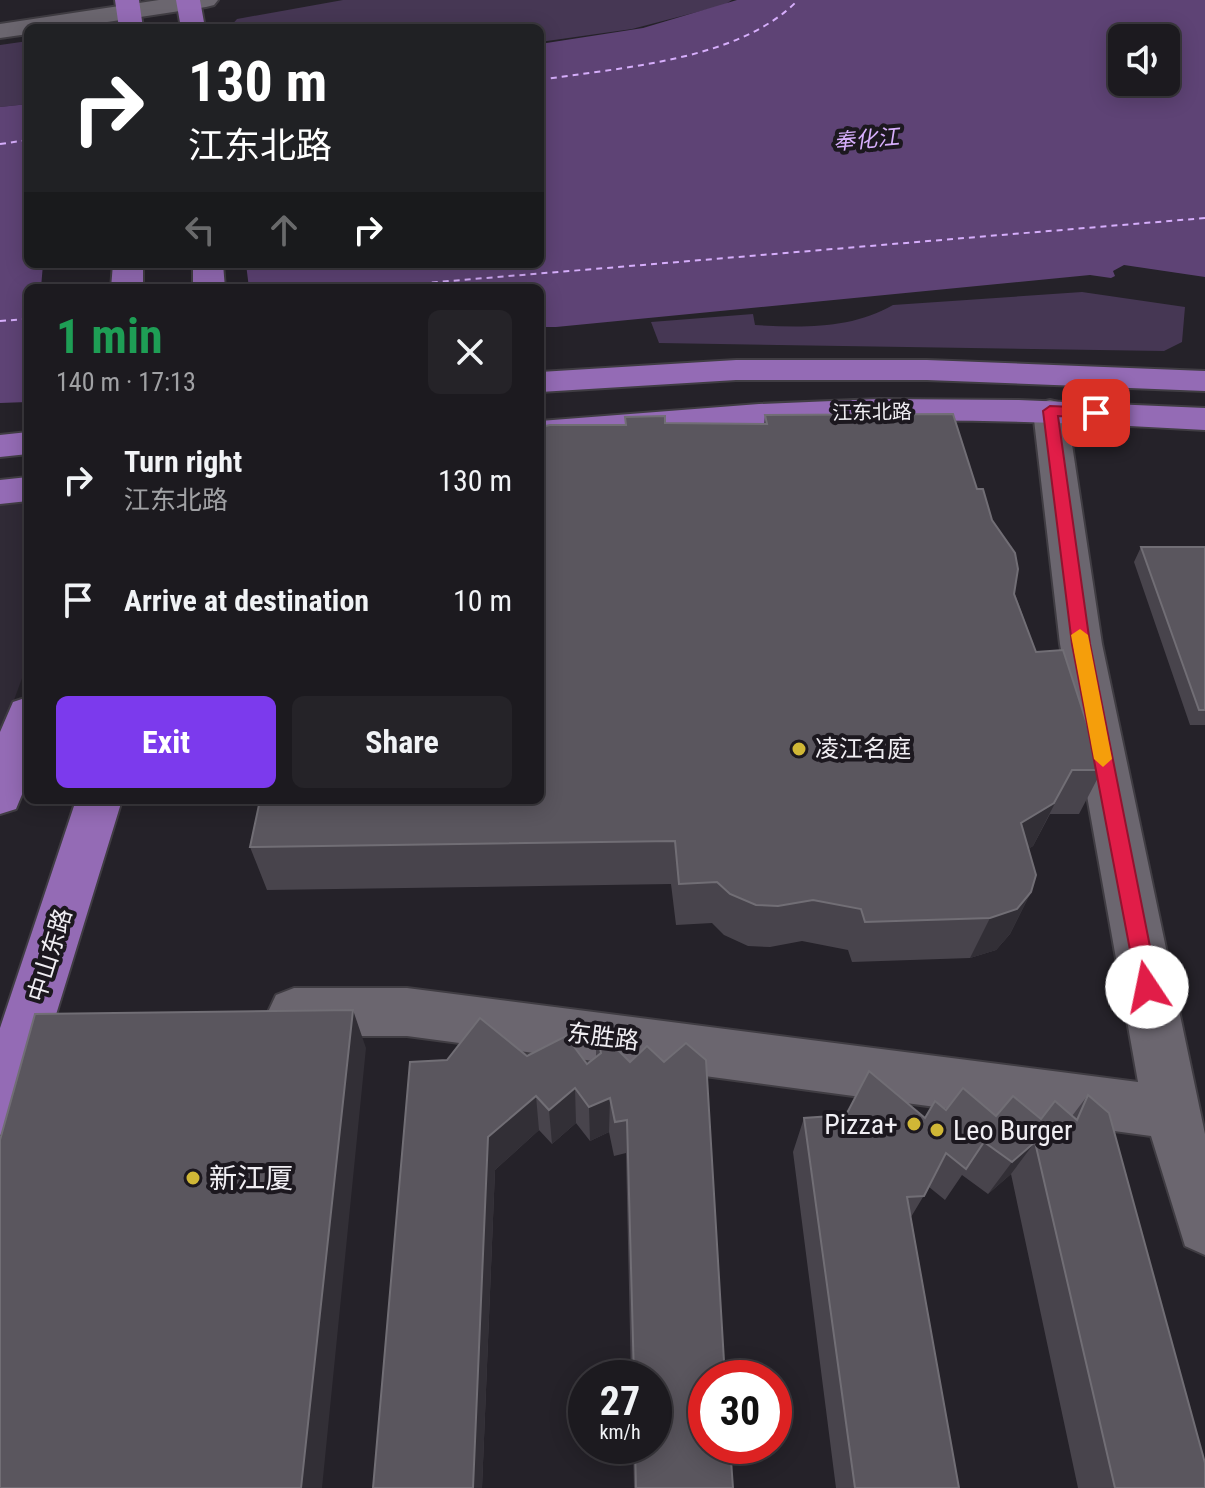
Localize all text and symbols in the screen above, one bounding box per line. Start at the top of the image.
map controls [1108,24,1180,96]
button: sound [1108,24,1180,96]
text: 130 m [188,49,327,115]
icon: right [56,56,160,160]
water label: 奉化江 [832,124,902,155]
text: 江东北路 [188,125,332,167]
icon: left [178,208,222,252]
icon: ahead [262,208,306,252]
icon: right [346,208,390,252]
text: 1 min [56,308,163,365]
button: close [428,310,512,394]
text: 140 m · 17:13 [56,367,196,397]
pin [1062,379,1130,447]
icon: arrive [1074,391,1118,435]
street label: 江东北路 [832,399,912,425]
text: Turn right [124,444,242,479]
icon: right [56,458,100,502]
text: 130 m [438,463,512,498]
text: 江东北路 [124,485,228,515]
icon: arrive [56,578,100,622]
text: Arrive at destination [124,583,369,618]
text: 10 m [453,583,512,618]
button: Exit [56,696,276,788]
button: Share [292,696,512,788]
place label: 凌江名庭 [815,735,911,763]
marker: 凌江名庭 [790,740,808,758]
street label: 中山东路 [23,905,77,1005]
position arrow [1105,945,1189,1029]
street label: 东胜路 [566,1019,640,1055]
place label: Pizza+ [824,1108,898,1141]
place label: Leo Burger [953,1114,1072,1147]
marker: Pizza+ [905,1115,923,1133]
marker: Leo Burger [928,1121,946,1139]
place label: 新江厦 [209,1162,293,1195]
marker: 新江厦 [184,1169,202,1187]
speed limit sign: 30 [688,1360,792,1464]
text: 27 [600,1378,640,1425]
text: km/h [599,1420,641,1444]

